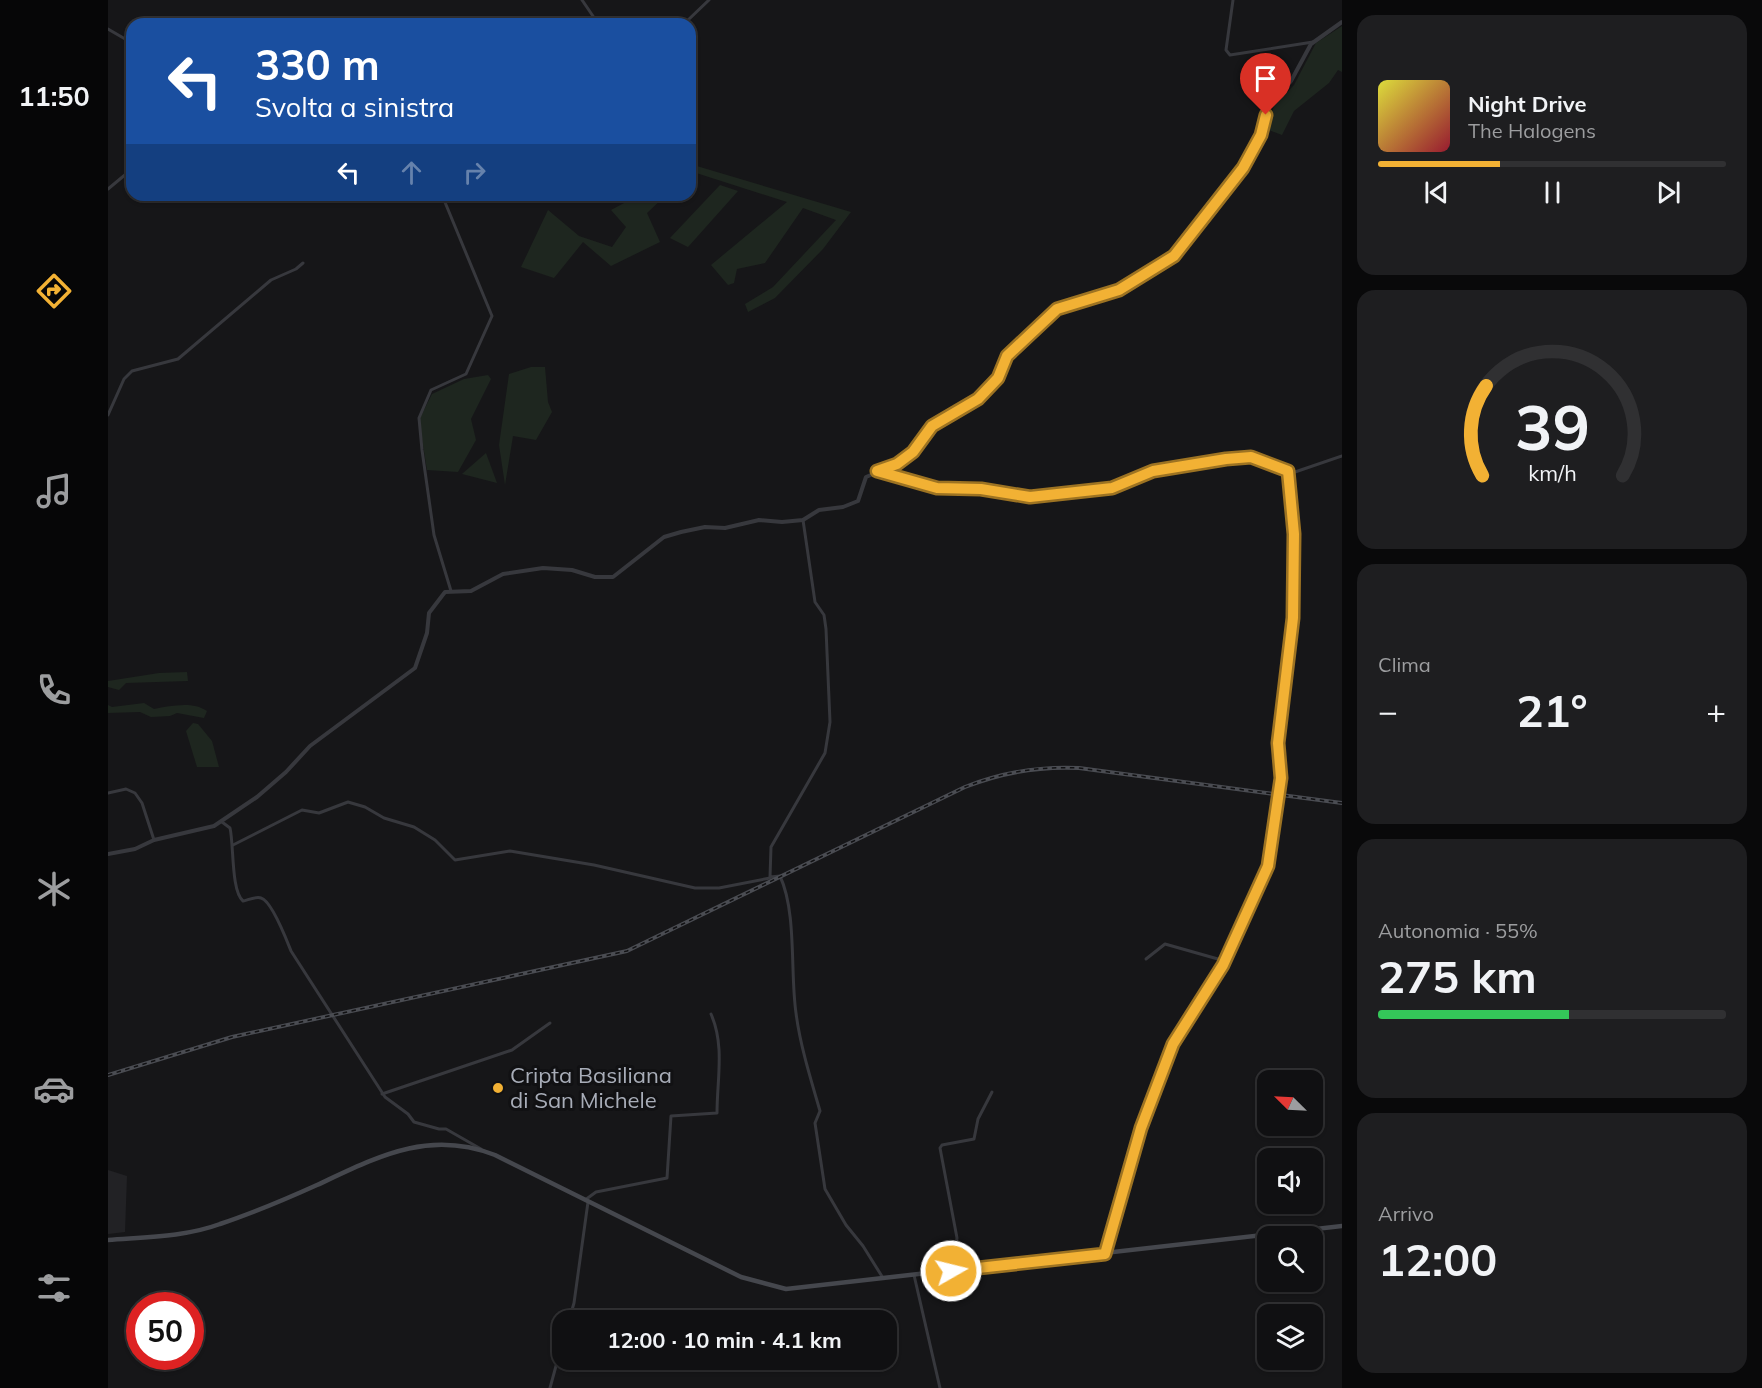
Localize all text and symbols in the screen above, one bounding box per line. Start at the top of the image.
text: 330 m [255,38,380,91]
icon: left [156,42,234,120]
pin [1240,53,1291,115]
icon: arrive [1249,62,1282,95]
text: 11:50 [18,79,90,113]
text: Svolta a sinistra [255,90,454,124]
text: Night Drive [1468,90,1587,118]
text: The Halogens [1468,118,1596,143]
icon: left [332,156,365,189]
icon: ahead [395,156,428,189]
icon: right [458,156,491,189]
icon: previous [1420,176,1453,209]
icon: pause [1536,176,1569,209]
icon: next [1652,176,1685,209]
icon: directions [33,270,75,312]
text: 39 [1515,388,1589,467]
text: km/h [1528,460,1576,487]
icon: music [33,470,75,512]
text: Clima [1378,652,1431,677]
icon: phone [33,669,75,711]
text: 21° [1516,682,1588,738]
text: − [1378,690,1398,731]
text: + [1706,690,1726,731]
icon: climate [33,868,75,910]
text: Autonomia · 55% [1378,918,1538,943]
text: 275 km [1378,948,1537,1004]
place label: Cripta Basiliana di San Michele [510,1061,672,1114]
icon: car [33,1068,75,1110]
north arrow [1257,1070,1323,1136]
map controls [1257,1070,1323,1370]
marker: Cripta Basiliana di San Michele [491,1081,505,1095]
button: sound [1257,1148,1323,1214]
text: Arrivo [1378,1201,1434,1226]
button: search [1257,1226,1323,1292]
text: 12:00 [1378,1231,1497,1287]
position arrow [919,1239,983,1303]
icon: filters [33,1267,75,1309]
speed limit sign: 50 [126,1292,204,1370]
button: layers [1257,1304,1323,1370]
text: 12:00 · 10 min · 4.1 km [607,1326,842,1354]

